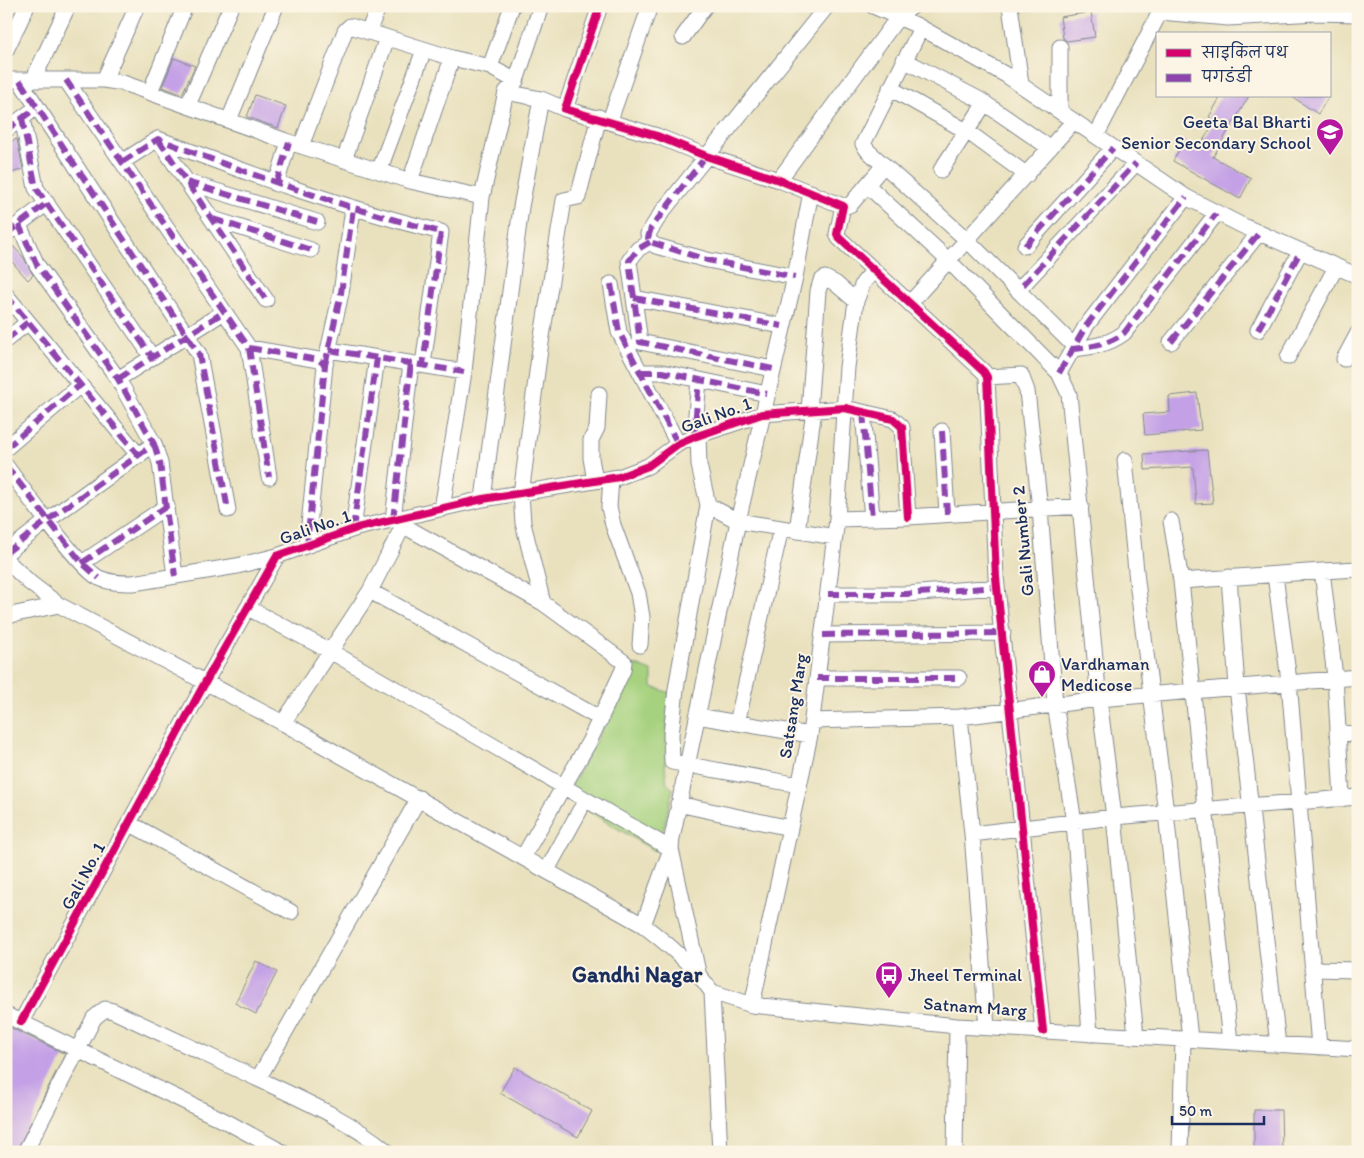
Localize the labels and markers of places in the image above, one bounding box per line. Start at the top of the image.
place label: Geeta Bal Bharti Senior Secondary School [1121,111,1311,154]
school or university icon: Geeta Bal Bharti Senior Secondary School [1315,117,1345,156]
place label: Vardhaman Medicose [1061,653,1150,696]
shop icon: Vardhaman Medicose [1027,659,1057,698]
bus stop icon: Jheel Terminal [874,960,904,999]
place label: Jheel Terminal [908,964,1022,986]

